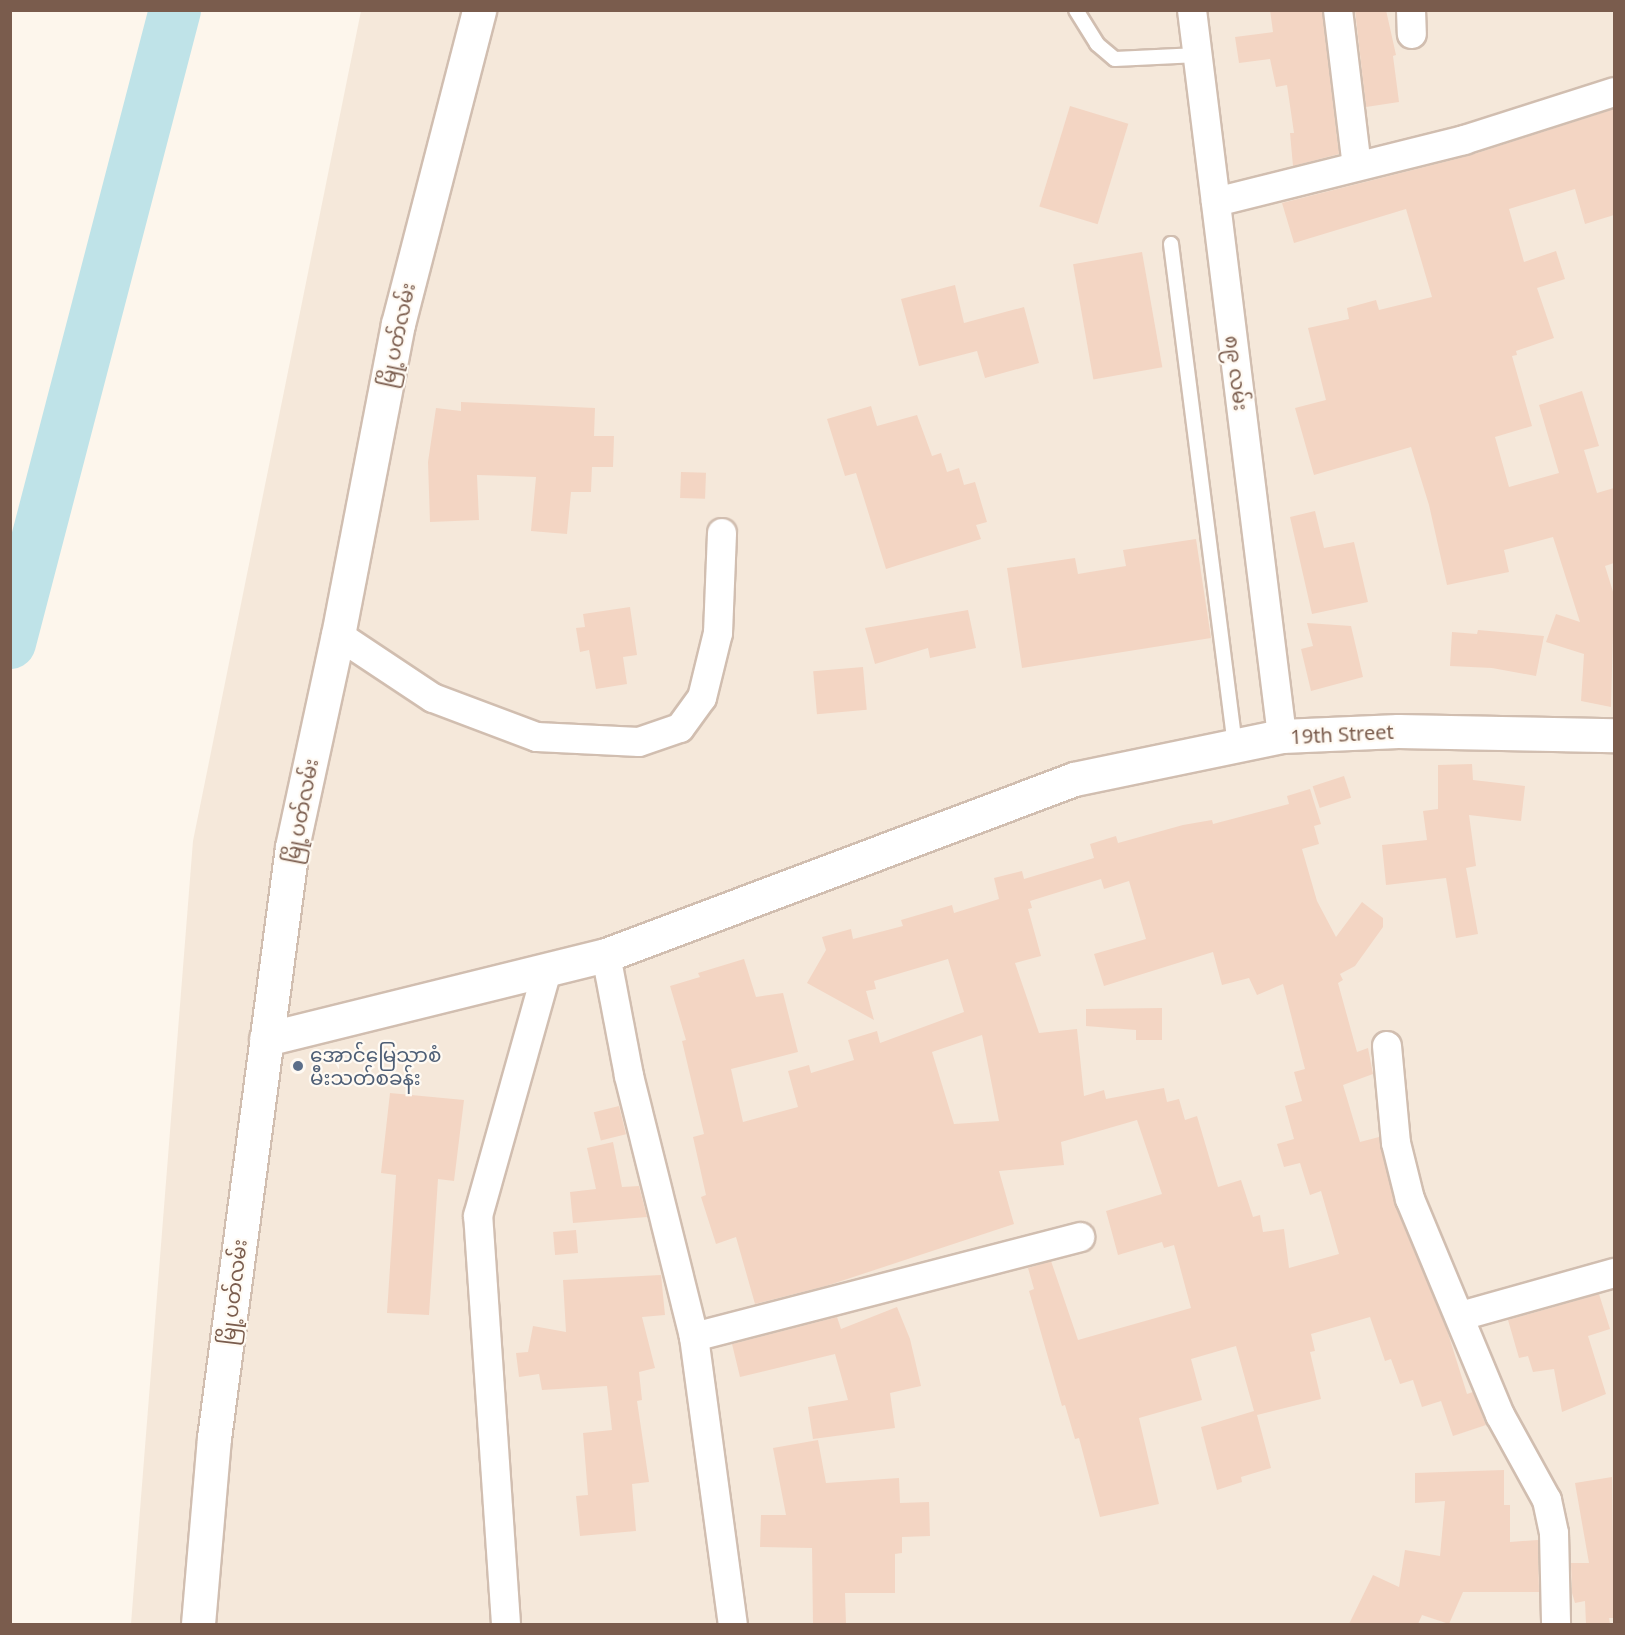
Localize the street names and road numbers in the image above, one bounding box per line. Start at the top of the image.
street label: မြို့ပတ်လမ်း [374,280,420,390]
street label: ၈၉ လမ်း [1220,334,1254,412]
street label: 19th Street [1290,719,1394,749]
street label: မြို့ပတ်လမ်း [279,756,323,866]
street label: မြို့ပတ်လမ်း [215,1238,251,1346]

